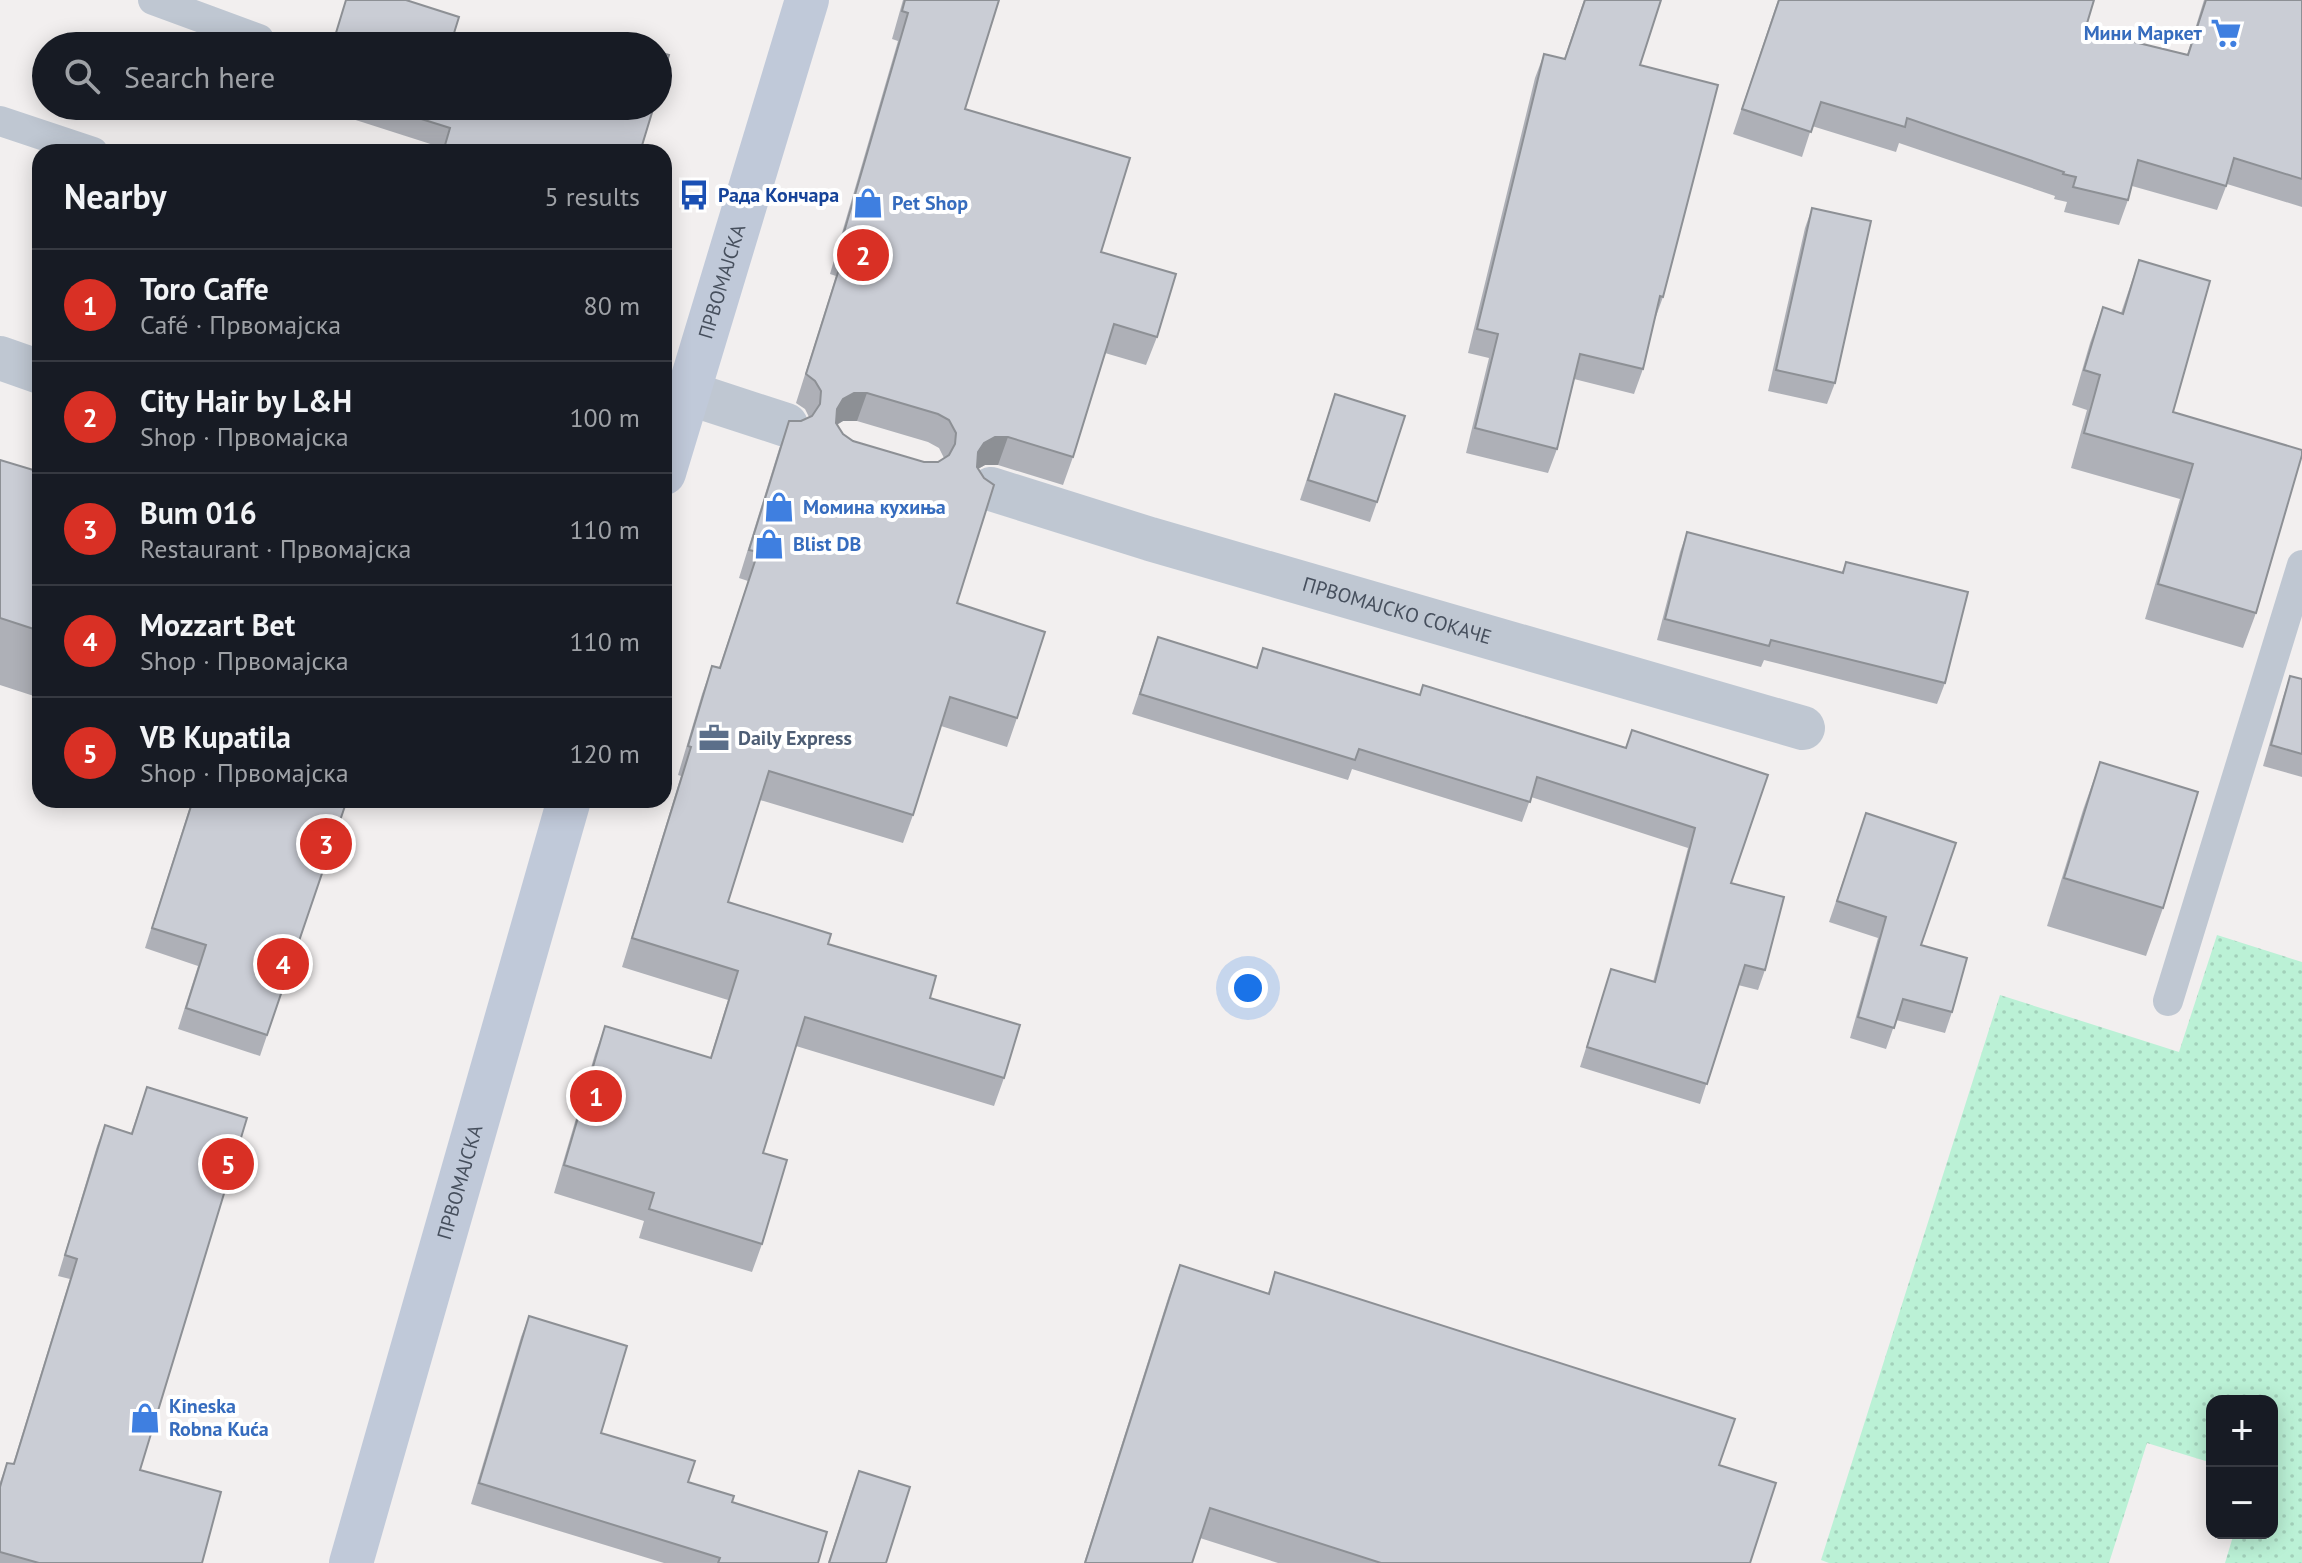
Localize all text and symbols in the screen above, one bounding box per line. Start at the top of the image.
supermarket icon: Мини Маркет [2209,16,2243,50]
place label: Мини Маркет [2084,20,2203,46]
search box [32,32,672,120]
icon: search [60,54,104,98]
text: Search here [124,57,275,96]
text: Nearby [64,174,166,218]
bus stop icon: Рада Кончара [677,178,711,212]
text: 5 results [545,180,640,213]
place label: Рада Кончара [718,182,839,208]
shop icon: Pet Shop [851,186,885,220]
place label: Pet Shop [892,190,968,216]
street label: ПРВОМАЈСКА [692,221,752,342]
pin: 2 [837,225,889,285]
text: Toro Caffe [140,269,269,308]
text: 1 [83,289,97,322]
text: 80 m [584,289,640,322]
text: Café · Првомајска [140,308,341,341]
text: City Hair by L&H [140,381,352,420]
text: 2 [83,401,97,434]
text: 100 m [569,401,640,434]
text: Shop · Првомајска [140,420,349,453]
shop icon: Момина кухиња [762,490,796,524]
text: Bum 016 [140,493,257,532]
place label: Момина кухиња [803,494,946,520]
text: 3 [83,513,97,546]
text: 110 m [569,513,640,546]
shop icon: Blist DB [752,527,786,561]
place label: Blist DB [793,531,861,557]
text: Restaurant · Првомајска [140,532,411,565]
street label: ПРВОМАЈСКО СОКАЧЕ [1300,571,1495,650]
text: Mozzart Bet [140,605,295,644]
text: 4 [83,625,97,658]
text: 110 m [569,625,640,658]
text: Shop · Првомајска [140,644,349,677]
text: VB Kupatila [140,717,291,756]
office icon: Daily Express [697,721,731,755]
place label: Daily Express [738,725,852,751]
text: 5 [83,737,97,770]
text: 120 m [569,737,640,770]
text: Shop · Првомајска [140,756,349,789]
pin: 3 [300,814,352,874]
pin: 4 [257,934,309,994]
your location [1228,968,1268,1008]
pin: 1 [570,1066,622,1126]
street label: ПРВОМАЈСКА [431,1121,489,1243]
pin: 5 [202,1134,254,1194]
place label: Kineska Robna Kuća [169,1393,269,1442]
map controls [2206,1395,2278,1539]
button: + [2206,1395,2278,1467]
shop icon: Kineska Robna Kuća [128,1401,162,1435]
button: − [2206,1467,2278,1539]

